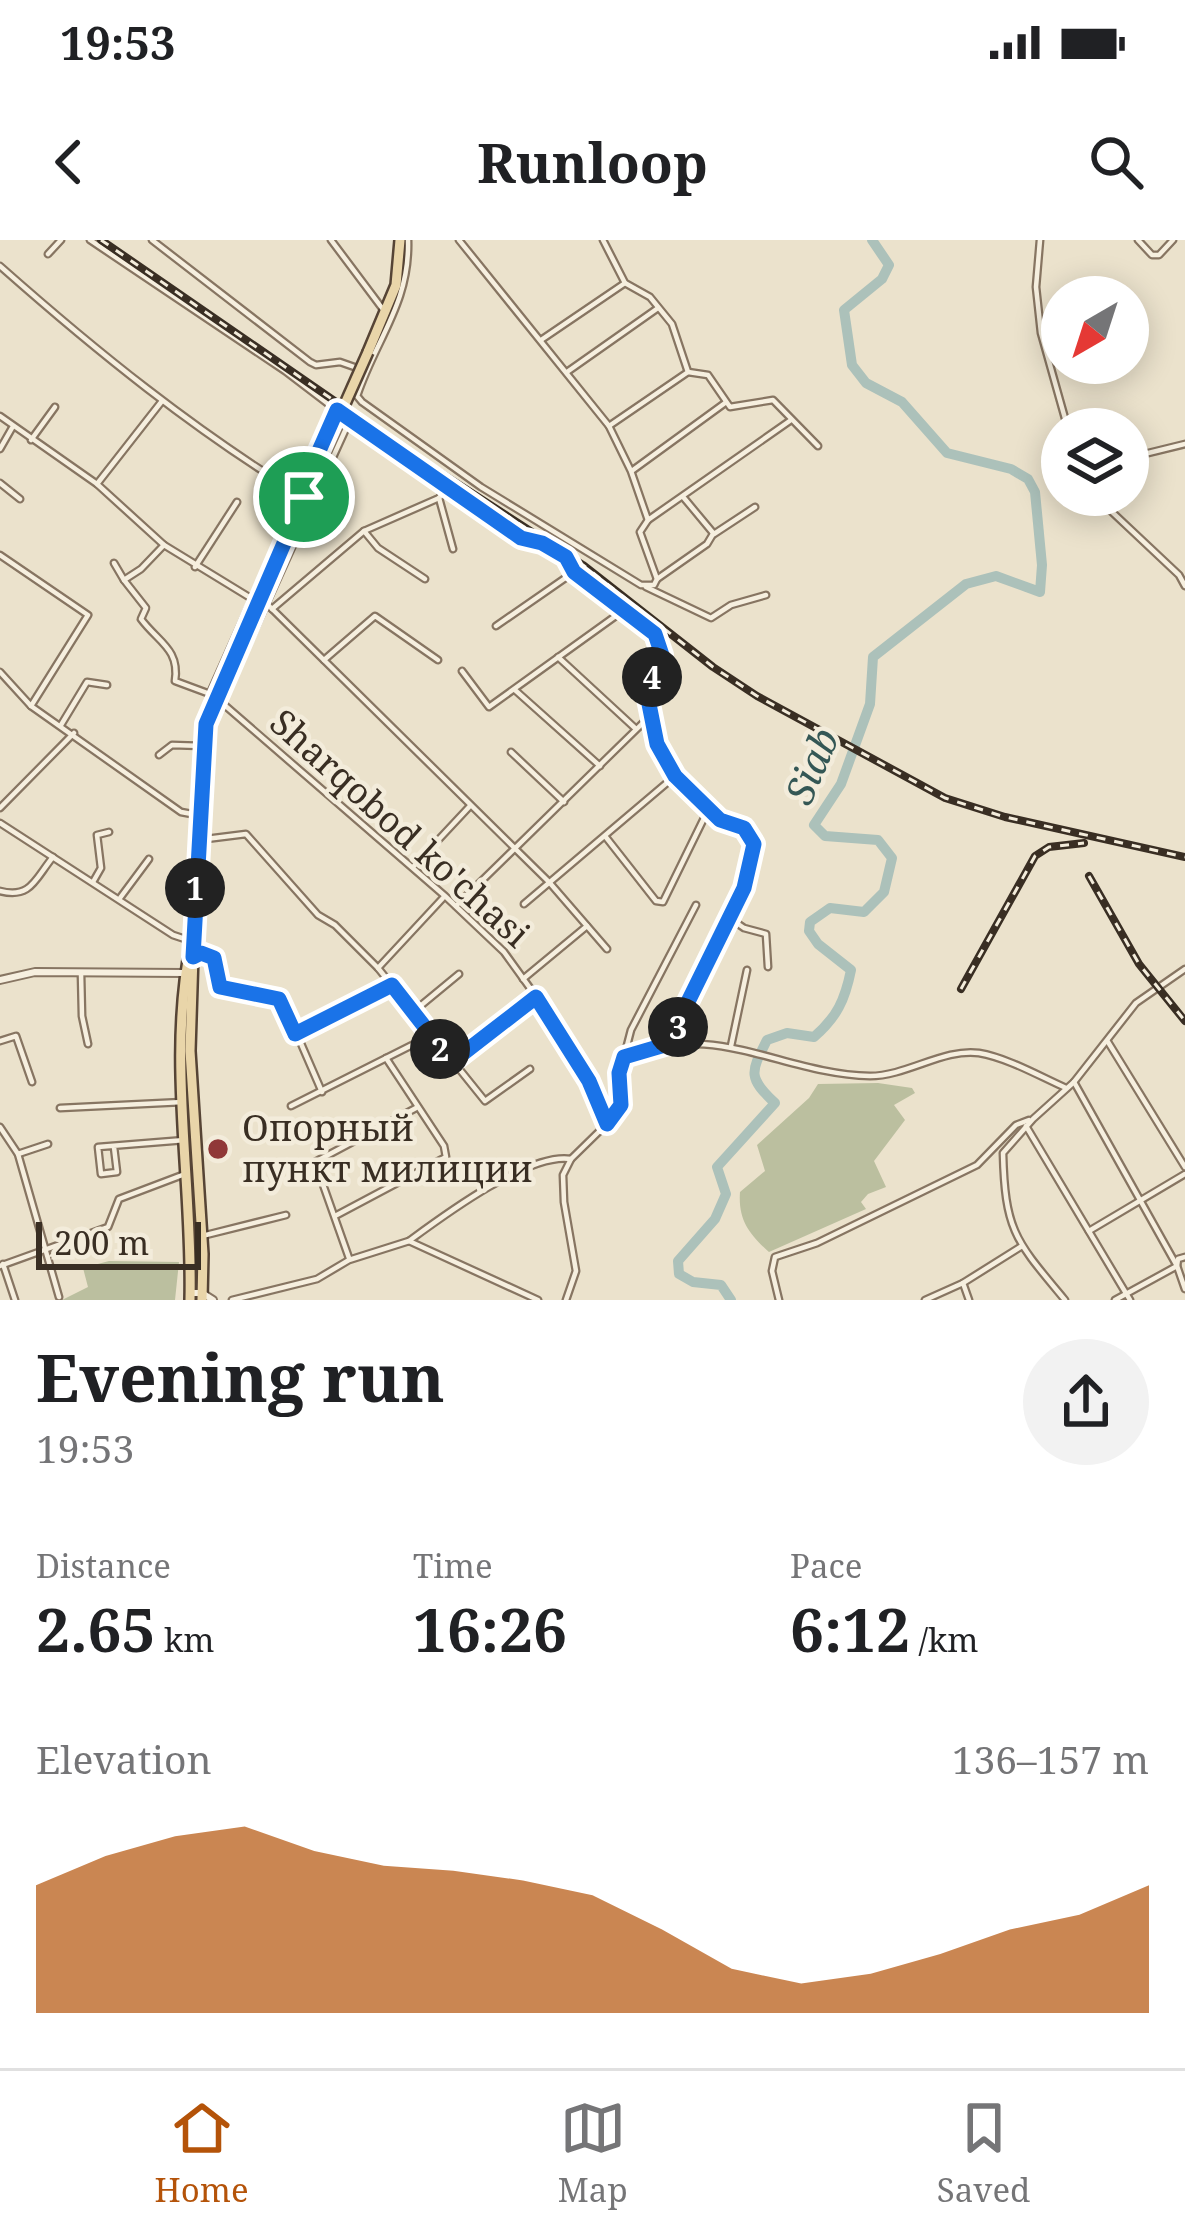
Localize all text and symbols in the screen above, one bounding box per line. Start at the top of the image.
text: 19:53 [60,12,175,73]
text: Runloop [477,125,708,199]
icon: back [36,129,102,195]
icon: search [1083,129,1149,195]
north arrow [1041,276,1149,384]
map controls [1041,276,1149,516]
button: layers [1041,408,1149,516]
pin [253,446,355,548]
icon: arrive [271,464,337,530]
pin: 4 [622,647,682,707]
text: 4 [643,654,661,699]
street label: Sharqobod ko'chasi [260,698,541,958]
water label: Siab [771,719,850,811]
pin: 1 [165,858,225,918]
text: 1 [186,865,204,910]
pin: 3 [648,997,708,1057]
text: 3 [669,1004,687,1049]
pin: 2 [410,1019,470,1079]
text: 2 [431,1026,449,1071]
place label: Опорный пункт милиции [242,1103,533,1193]
marker: Опорный пункт милиции [205,1136,231,1162]
scale bar [36,1216,201,1269]
text: 200 m [54,1220,149,1265]
text: Evening run [36,1331,445,1421]
button: share [1023,1339,1149,1465]
text: 19:53 [36,1421,134,1474]
text: Distance [36,1543,171,1588]
text: Time [413,1543,493,1588]
text: Pace [790,1543,862,1588]
text: 2.65 [36,1588,155,1670]
text: 16:26 [413,1588,567,1670]
text: 6:12 [790,1588,910,1670]
text: km [155,1617,214,1662]
text: /km [910,1617,979,1662]
text: Elevation [36,1732,212,1785]
text: 136–157 m [952,1732,1149,1785]
tab: Home [155,2095,249,2212]
tab: Map [558,2095,628,2212]
tab: Saved [937,2095,1030,2212]

